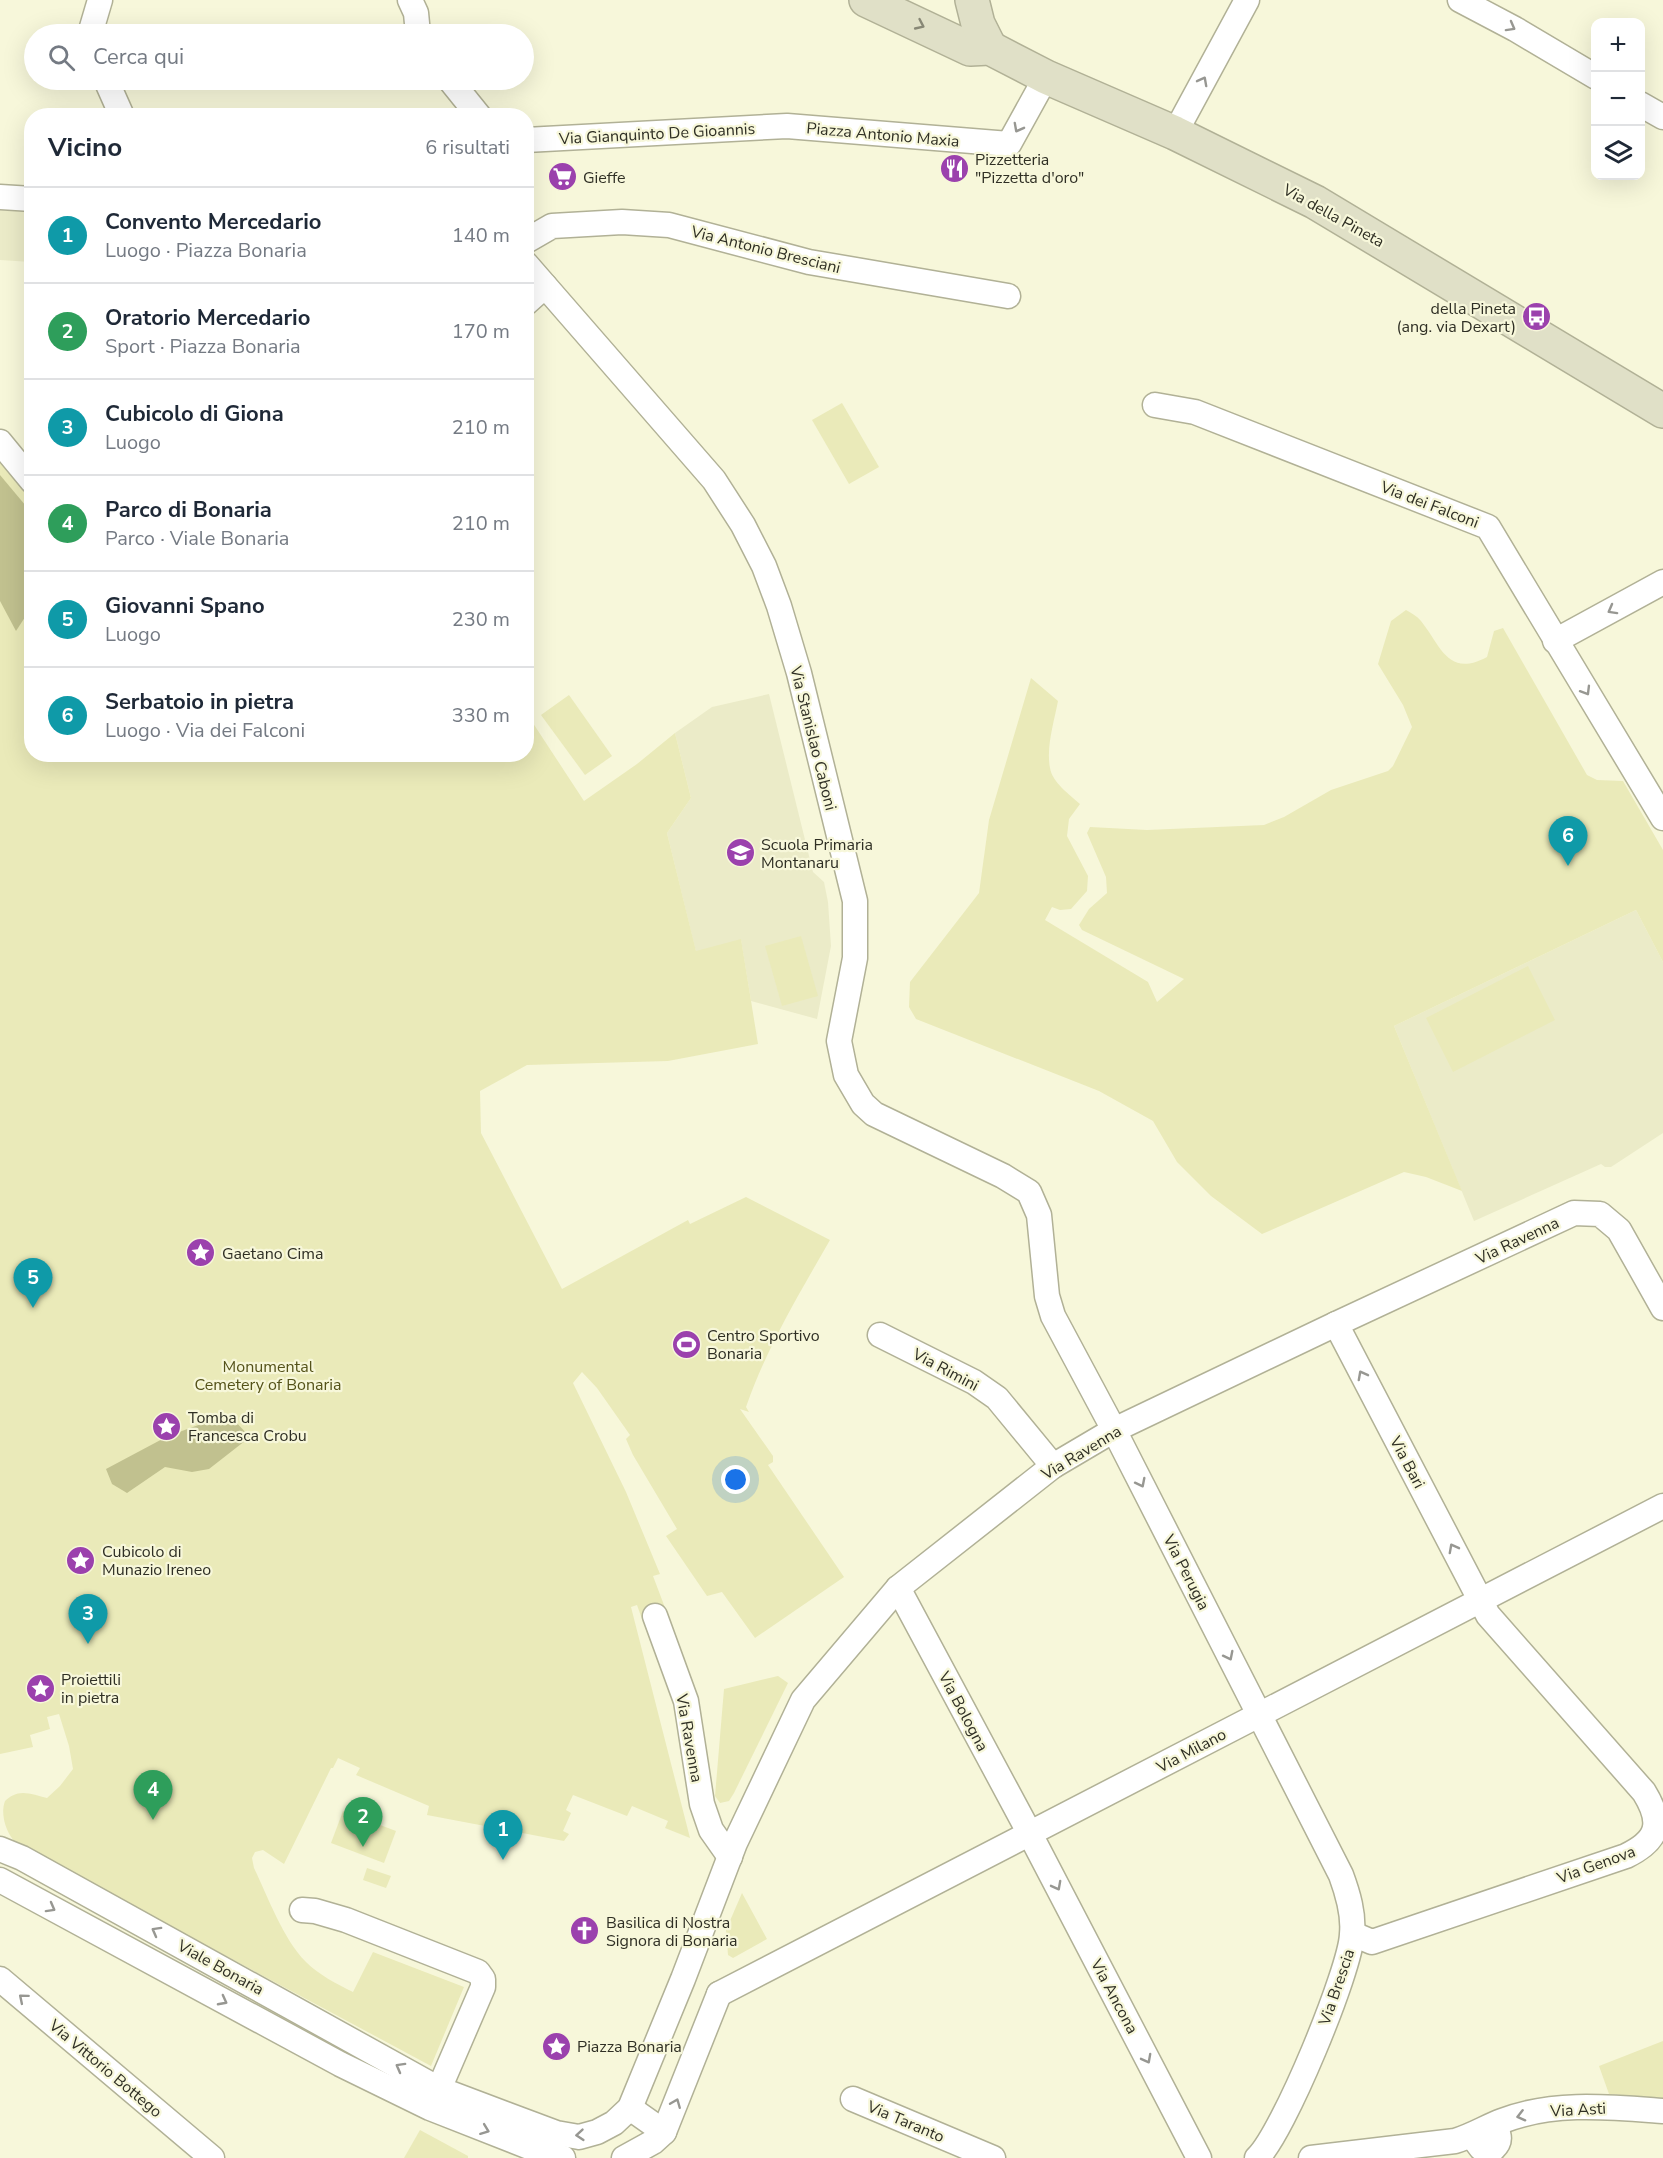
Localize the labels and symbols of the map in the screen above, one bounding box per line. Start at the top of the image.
one-way arrow [913,18,924,30]
one-way arrow [1505,20,1516,31]
one-way arrow [1196,77,1207,88]
street label: Piazza Antonio Maxia [806,117,960,153]
street label: Via Gianquinto De Gioannis [557,118,756,150]
one-way arrow [1014,122,1025,132]
place label: Pizzetteria "Pizzetta d'oro" [975,149,1084,189]
restaurant icon: Pizzetteria "Pizzetta d'oro" [938,152,970,184]
supermarket icon: Gieffe [546,161,578,193]
place label: Gieffe [583,167,626,189]
street label: Via della Pineta [1278,178,1388,253]
street label: Via Antonio Bresciani [688,221,843,279]
place label: della Pineta (ang. via Dexart) [1396,298,1516,338]
bus stop icon: della Pineta (ang. via Dexart) [1521,301,1553,333]
street label: Via dei Falconi [1376,476,1482,534]
one-way arrow [1607,603,1618,614]
street label: Via Stanislao Caboni [784,663,842,813]
one-way arrow [1578,685,1590,695]
pin: 6 [1548,816,1588,866]
place label: Scuola Primaria Montanaru [761,834,873,874]
school or university icon: Scuola Primaria Montanaru [724,837,756,869]
street label: Via Ravenna [1471,1212,1563,1270]
place icon: Gaetano Cima [185,1237,217,1269]
place label: Gaetano Cima [222,1243,323,1265]
pin: 5 [14,1258,52,1308]
place label: Centro Sportivo Bonaria [707,1325,820,1365]
sports icon: Centro Sportivo Bonaria [670,1328,702,1360]
street label: Via Rimini [908,1343,982,1396]
park label: Monumental Cemetery of Bonaria [195,1356,341,1396]
one-way arrow [1358,1371,1370,1382]
place label: Tomba di Francesca Crobu [188,1407,307,1447]
place icon: Tomba di Francesca Crobu [151,1410,183,1442]
street label: Via Ravenna [1037,1420,1126,1486]
street label: Via Bari [1384,1432,1430,1492]
your location [721,1465,750,1494]
one-way arrow [1133,1476,1145,1487]
street label: Via Perugia [1157,1530,1214,1614]
place label: Cubicolo di Munazio Ireneo [102,1541,211,1581]
place icon: Cubicolo di Munazio Ireneo [65,1544,97,1576]
one-way arrow [1449,1544,1460,1555]
pin: 3 [68,1594,107,1644]
one-way arrow [1222,1650,1234,1661]
street label: Via Bologna [932,1667,993,1755]
place label: Proiettili in pietra [61,1669,121,1709]
place icon: Proiettili in pietra [24,1672,56,1704]
street label: Via Ravenna [670,1691,708,1784]
street label: Via Milano [1152,1723,1230,1779]
pin: 4 [134,1770,172,1820]
pin: 2 [344,1798,382,1847]
pin: 1 [484,1810,522,1860]
street label: Via Genova [1553,1841,1639,1890]
one-way arrow [1050,1879,1061,1890]
one-way arrow [45,1901,56,1912]
place label: Basilica di Nostra Signora di Bonaria [606,1912,738,1952]
church icon: Basilica di Nostra Signora di Bonaria [569,1915,601,1947]
one-way arrow [152,1927,162,1938]
street label: Viale Bonaria [172,1935,268,2001]
street label: Via Brescia [1313,1946,1360,2029]
street label: Via Ancona [1085,1954,1143,2038]
one-way arrow [19,1994,30,2005]
one-way arrow [216,1994,227,2005]
street label: Via Vittorio Bottego [43,2014,167,2123]
place icon: Piazza Bonaria [540,2030,572,2062]
place label: Piazza Bonaria [577,2036,682,2058]
one-way arrow [1140,2052,1152,2063]
one-way arrow [396,2063,406,2074]
street label: Via Taranto [863,2095,948,2148]
street label: Via Asti [1549,2098,1607,2122]
one-way arrow [669,2099,681,2110]
one-way arrow [1517,2108,1527,2121]
one-way arrow [479,2123,490,2135]
one-way arrow [575,2128,585,2141]

